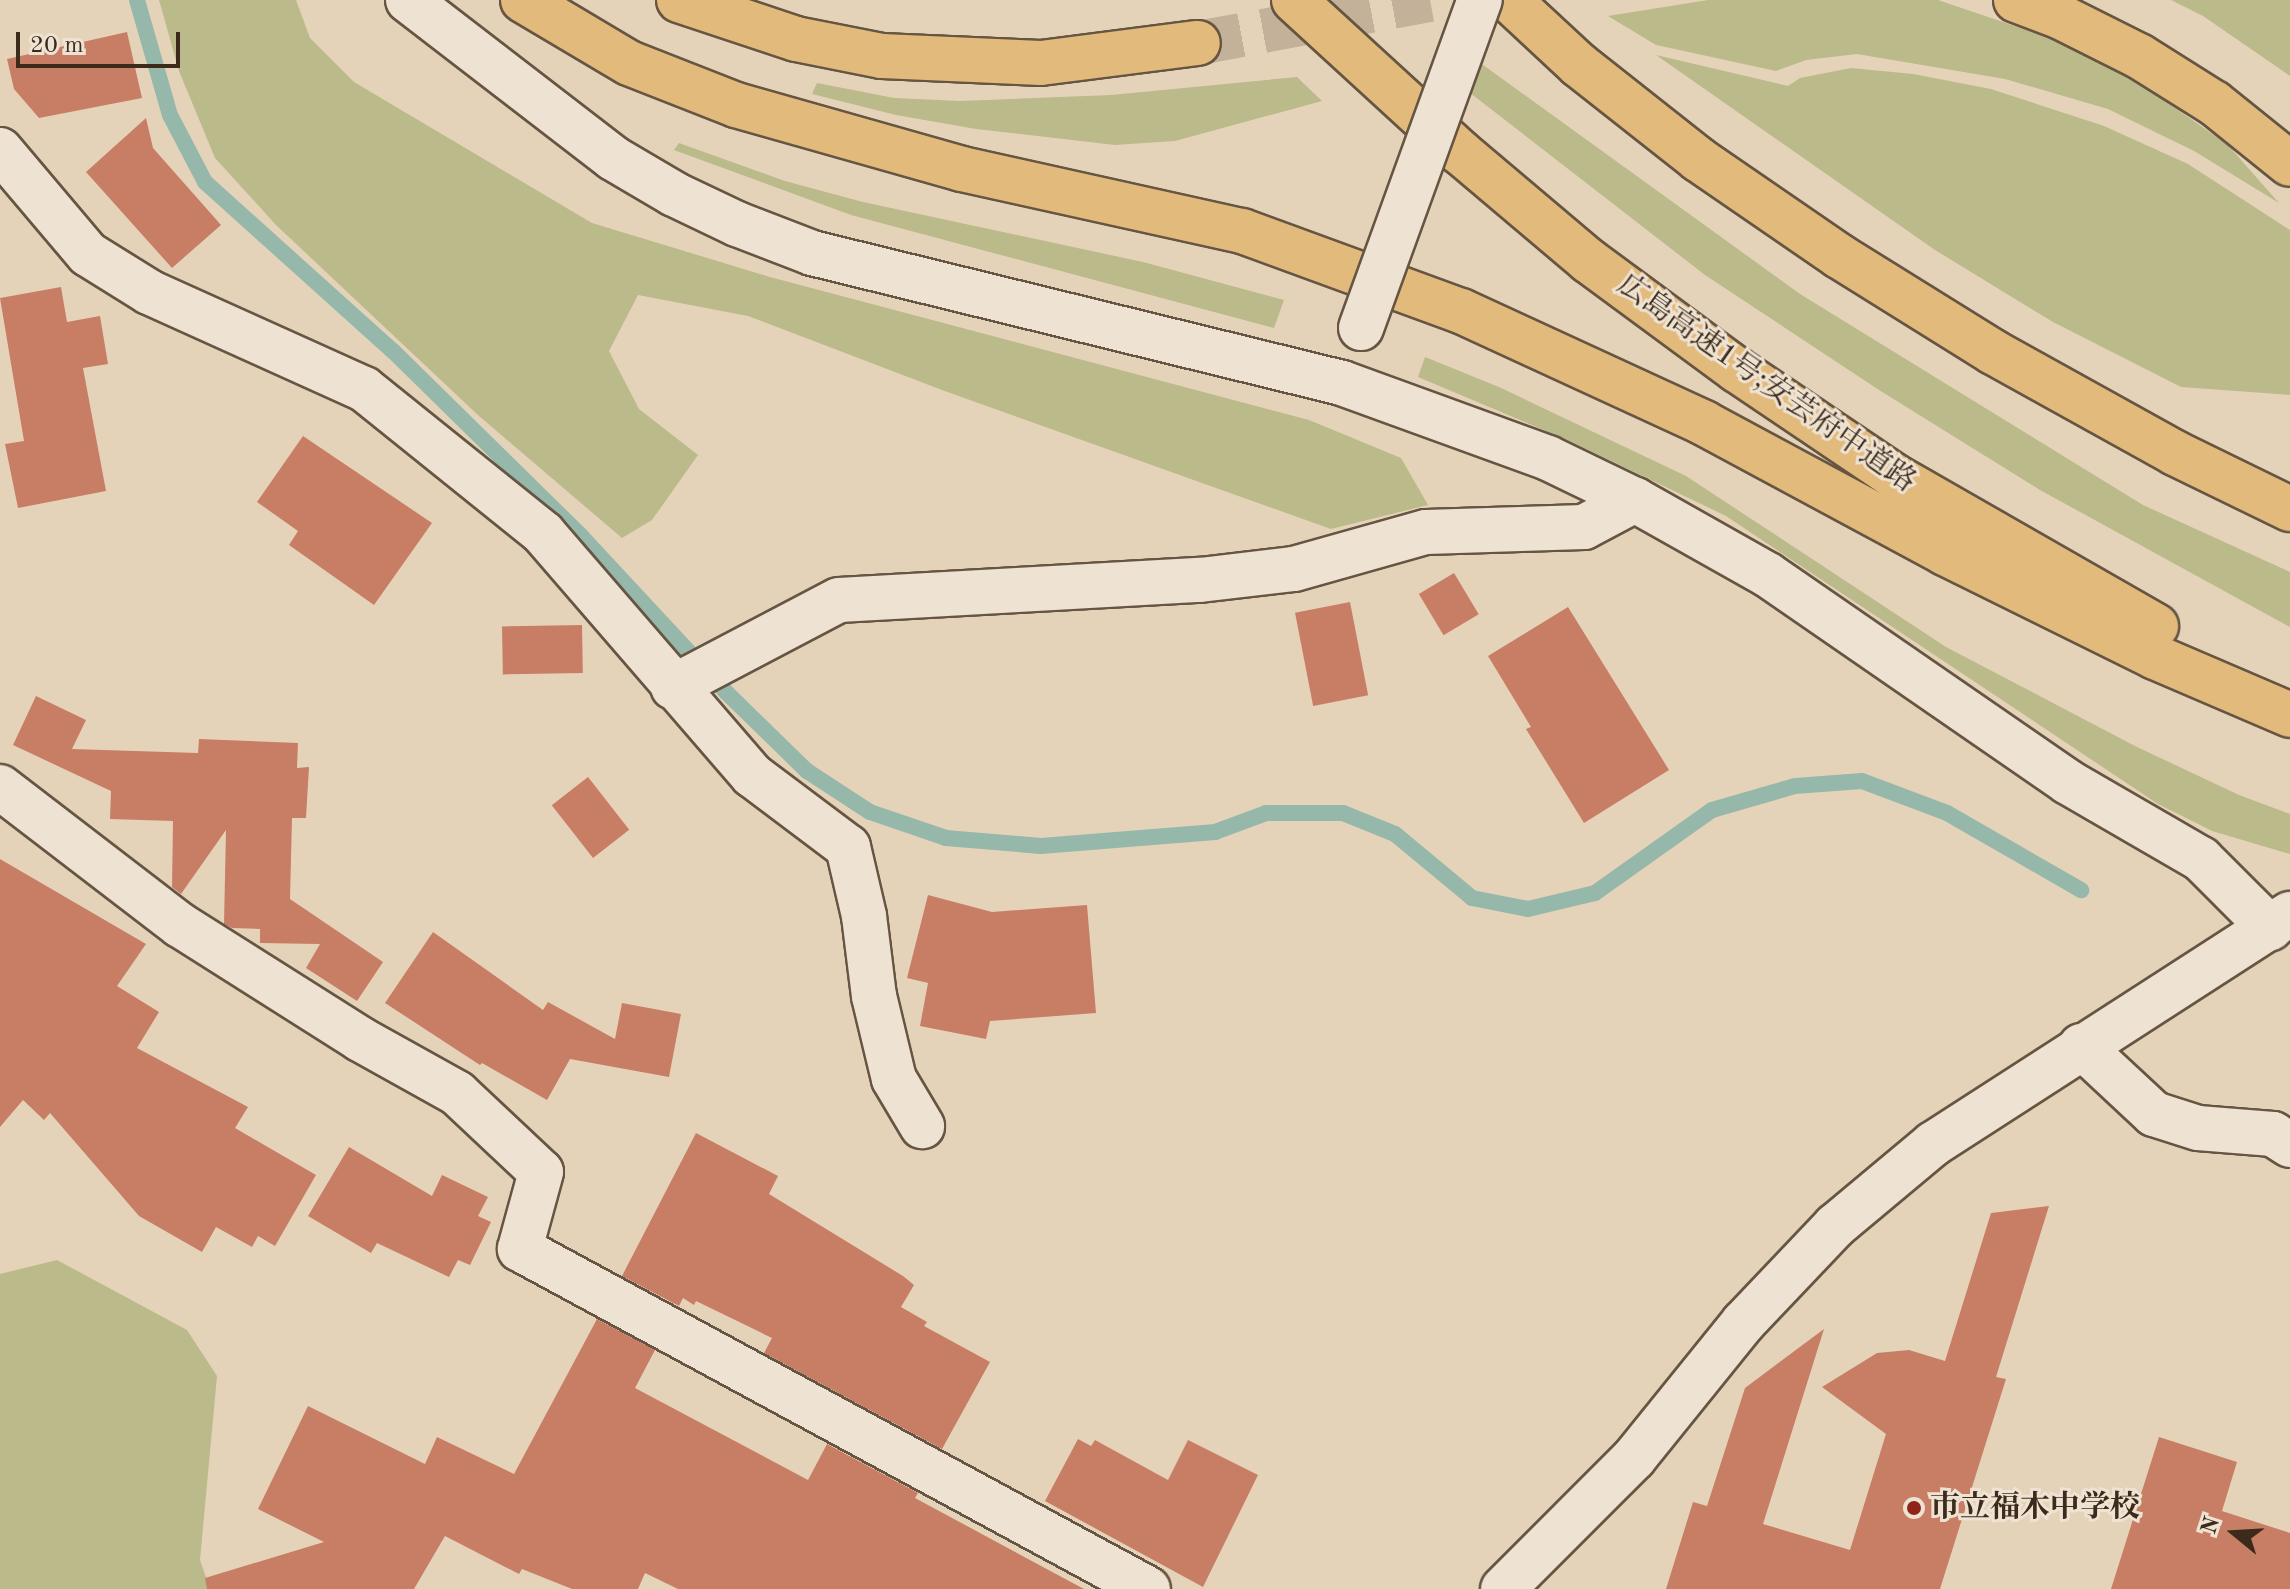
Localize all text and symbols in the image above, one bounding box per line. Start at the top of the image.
scale bar [20,16,184,66]
text: 20 m [30,34,84,58]
street label: 広島高速1号;安芸府中道路 [1610,267,1922,501]
place label: 市立福木中学校 [1930,1490,2140,1526]
north arrow [2194,1493,2274,1573]
marker: 市立福木中学校 [1905,1499,1923,1517]
text: N [2198,1514,2224,1537]

